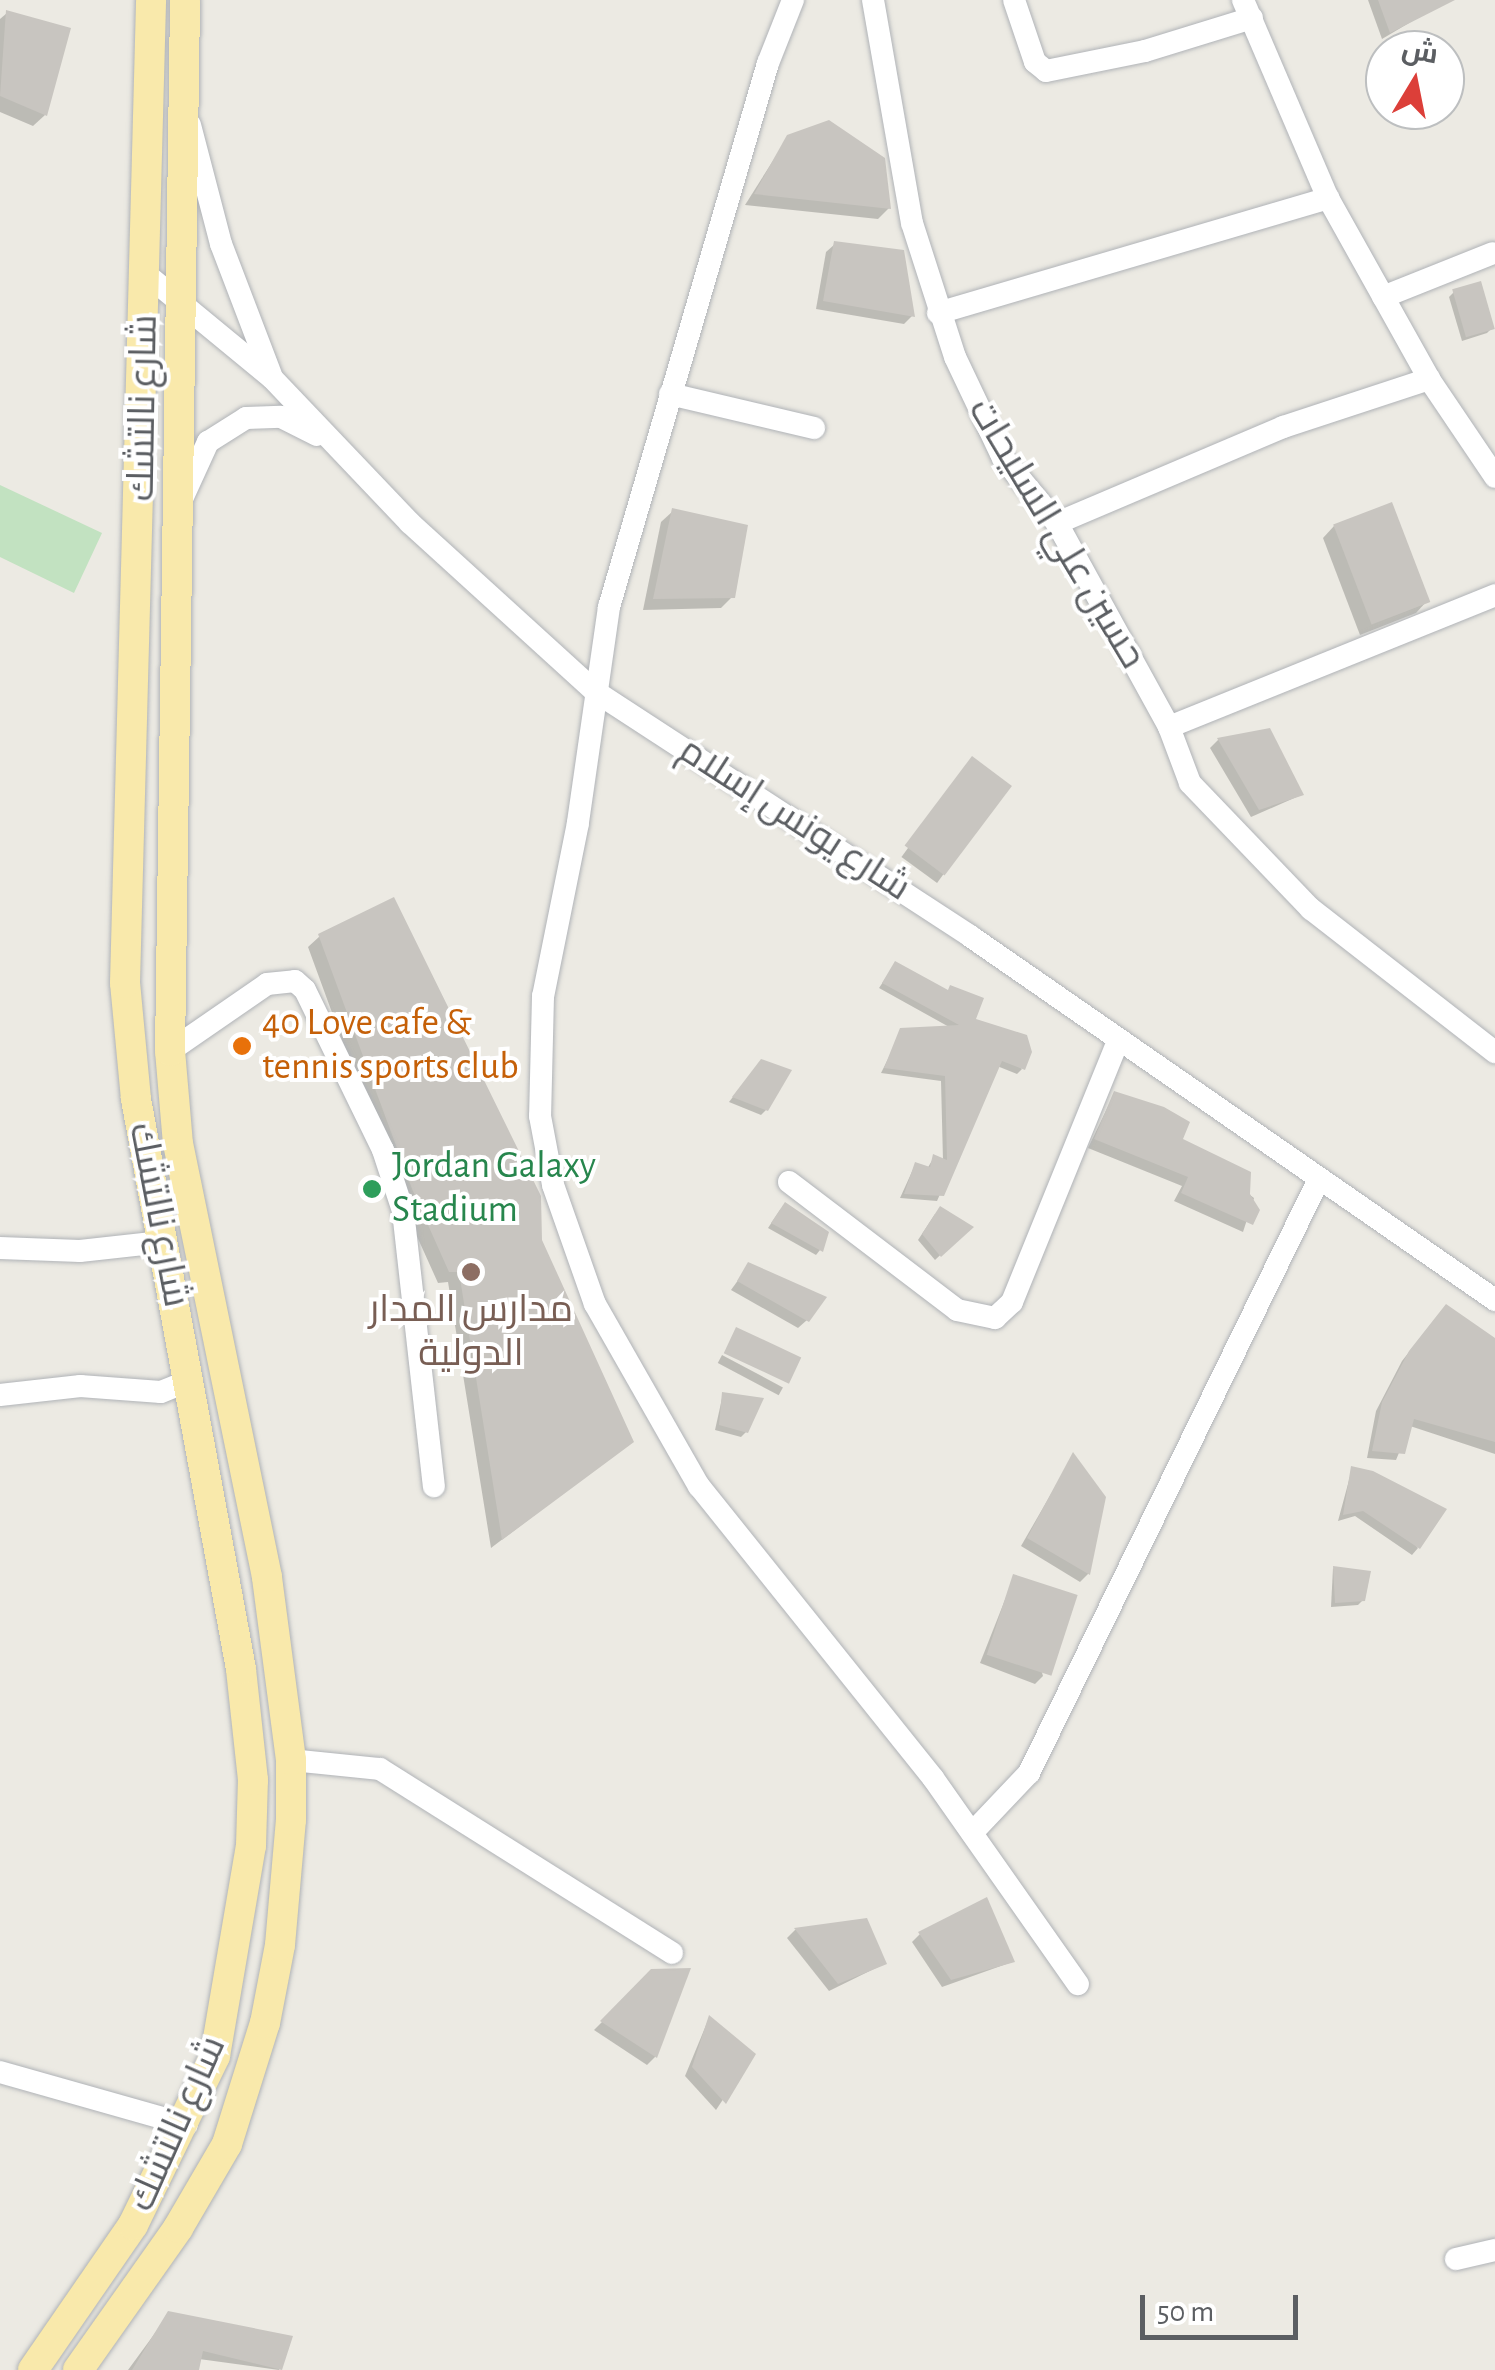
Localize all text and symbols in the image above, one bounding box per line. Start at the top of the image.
north arrow [1365,30,1465,130]
text: ش [1400,36,1440,69]
street label: شارع نالتشك [120,314,168,502]
street label: حسين علي السليحات [957,391,1155,677]
street label: شارع يونس إسلام [670,728,918,912]
place label: 40 Love cafe & tennis sports club [262,1001,519,1090]
marker: 40 Love cafe & tennis sports club [231,1035,253,1057]
street label: شارع نالتشك [118,1119,198,1311]
place label: Jordan Galaxy Stadium [392,1144,596,1234]
marker: Jordan Galaxy Stadium [361,1178,383,1200]
marker: مدارس المدار الدولية [460,1261,482,1283]
place label: مدارس المدار الدولية [369,1288,573,1378]
street label: شارع نالتشك [119,2030,237,2218]
scale bar [1145,2275,1302,2337]
text: 50 m [1157,2297,1214,2327]

